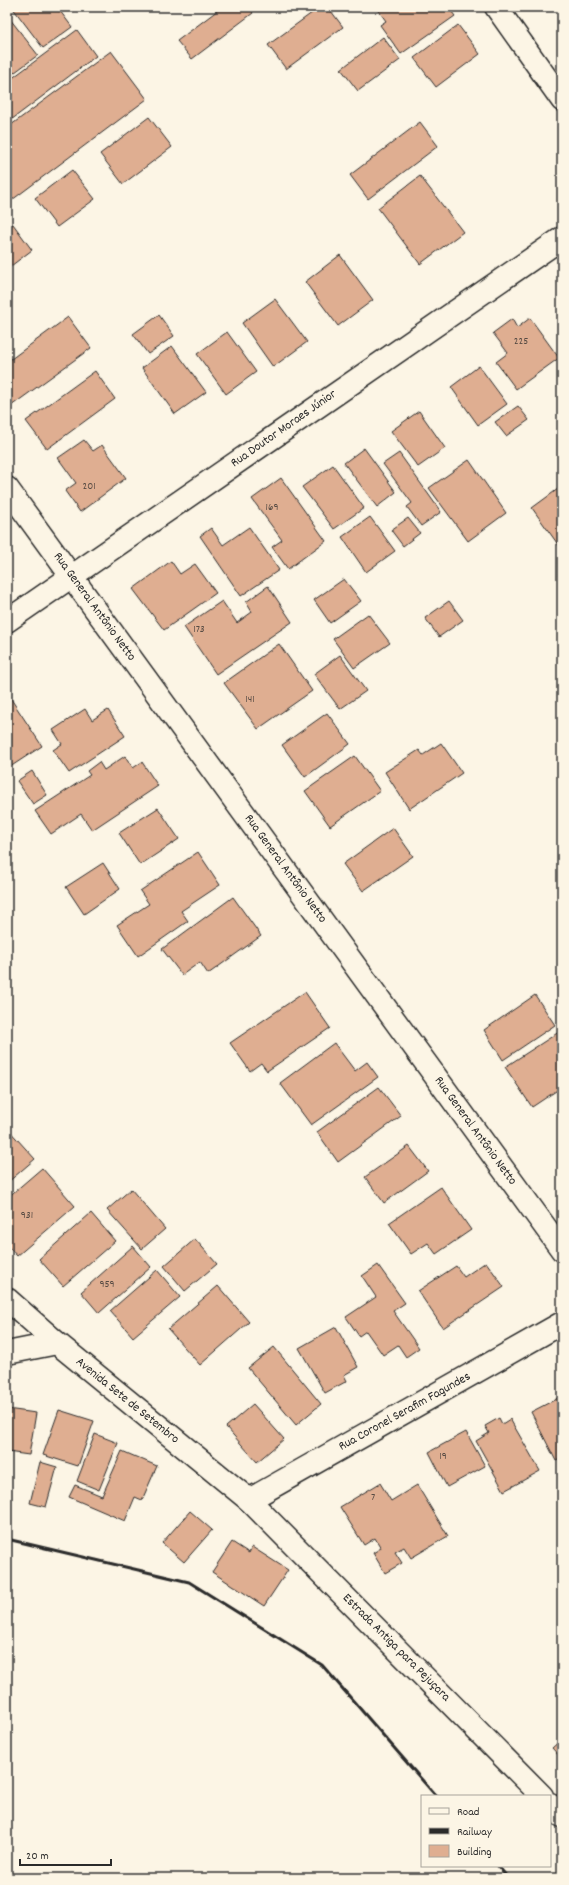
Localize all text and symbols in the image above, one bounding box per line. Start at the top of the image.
house number: 225 [514,334,528,350]
street label: Rua Doutor Moraes Júnior [227,385,341,473]
house number: 201 [82,479,96,495]
house number: 169 [266,500,278,516]
street label: Rua General Antônio Netto [48,549,140,665]
house number: 173 [193,622,205,638]
house number: 141 [245,692,255,708]
street label: Rua General Antônio Netto [239,811,331,927]
street label: Rua General Antônio Netto [429,1073,521,1189]
house number: 931 [21,1208,33,1224]
house number: 959 [99,1277,115,1293]
street label: Avenida Sete de Setembro [71,1353,183,1449]
street label: Rua Coronel Serafim Fagundes [335,1368,475,1456]
house number: 19 [439,1449,447,1465]
house number: 7 [371,1490,375,1506]
street label: Estrada Antiga para Pejuçara [338,1590,455,1707]
legend [421,1795,551,1867]
text: Road [457,1804,479,1821]
text: Railway [457,1824,493,1841]
scale bar [20,1841,111,1867]
text: Building [457,1844,492,1861]
text: 20 m [26,1848,49,1865]

